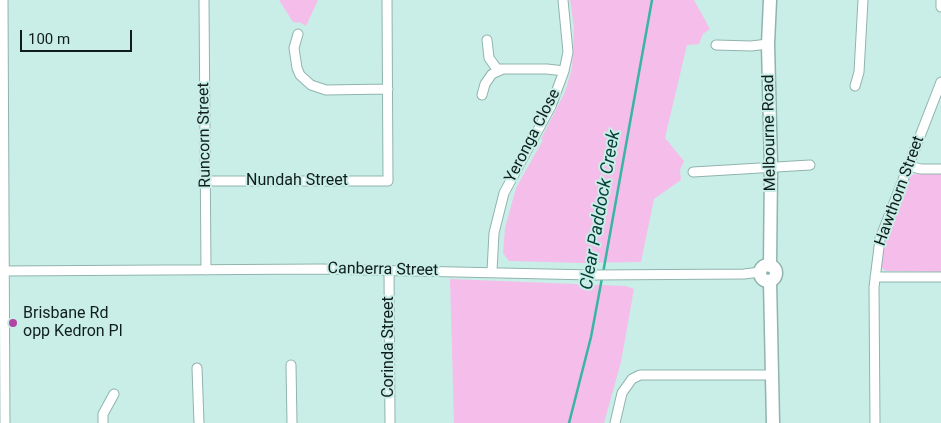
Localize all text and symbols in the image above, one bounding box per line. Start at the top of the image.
scale bar [22,20,135,52]
text: 100 m [28,30,70,48]
street label: Melbourne Road [759,74,781,192]
street label: Runcorn Street [194,82,216,188]
street label: Yeronga Close [501,86,565,186]
water label: Clear Paddock Creek [576,129,626,291]
street label: Hawthorn Street [871,133,929,249]
street label: Nundah Street [246,171,348,191]
street label: Canberra Street [327,259,439,281]
street label: Corinda Street [379,296,399,398]
place label: Brisbane Rd opp Kedron Pl [23,304,123,342]
marker: Brisbane Rd opp Kedron Pl [7,317,19,329]

